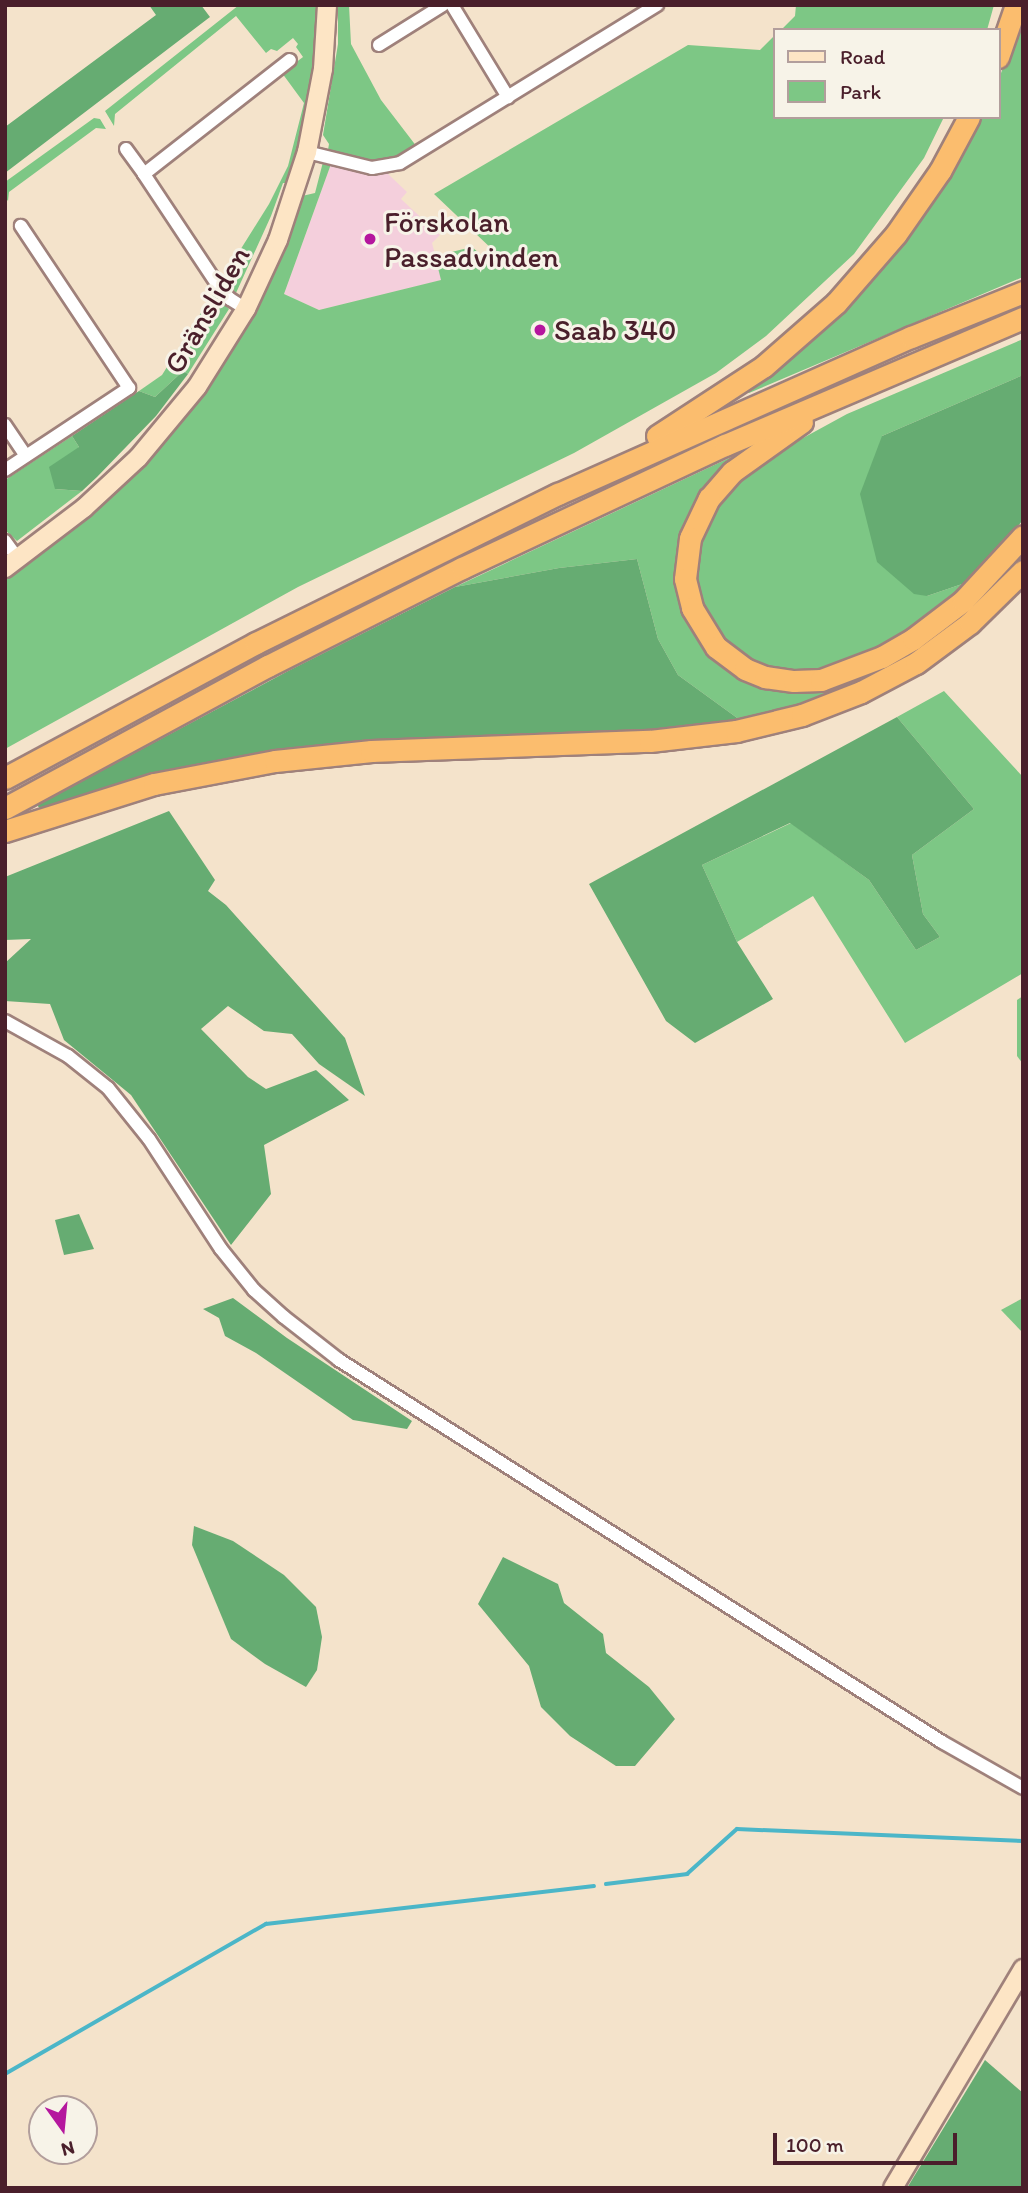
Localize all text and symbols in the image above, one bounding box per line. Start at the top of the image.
legend [772,28,1000,119]
text: Road [840,44,885,69]
text: Park [840,79,881,104]
place label: Förskolan Passadvinden [384,204,559,274]
marker: Förskolan Passadvinden [362,231,378,247]
street label: Gränsliden [156,240,258,380]
place label: Saab 340 [554,312,676,348]
marker: Saab 340 [532,322,548,338]
north arrow [28,2095,98,2165]
scale bar [776,2120,960,2164]
text: 100 m [786,2132,844,2157]
text: N [59,2136,77,2162]

